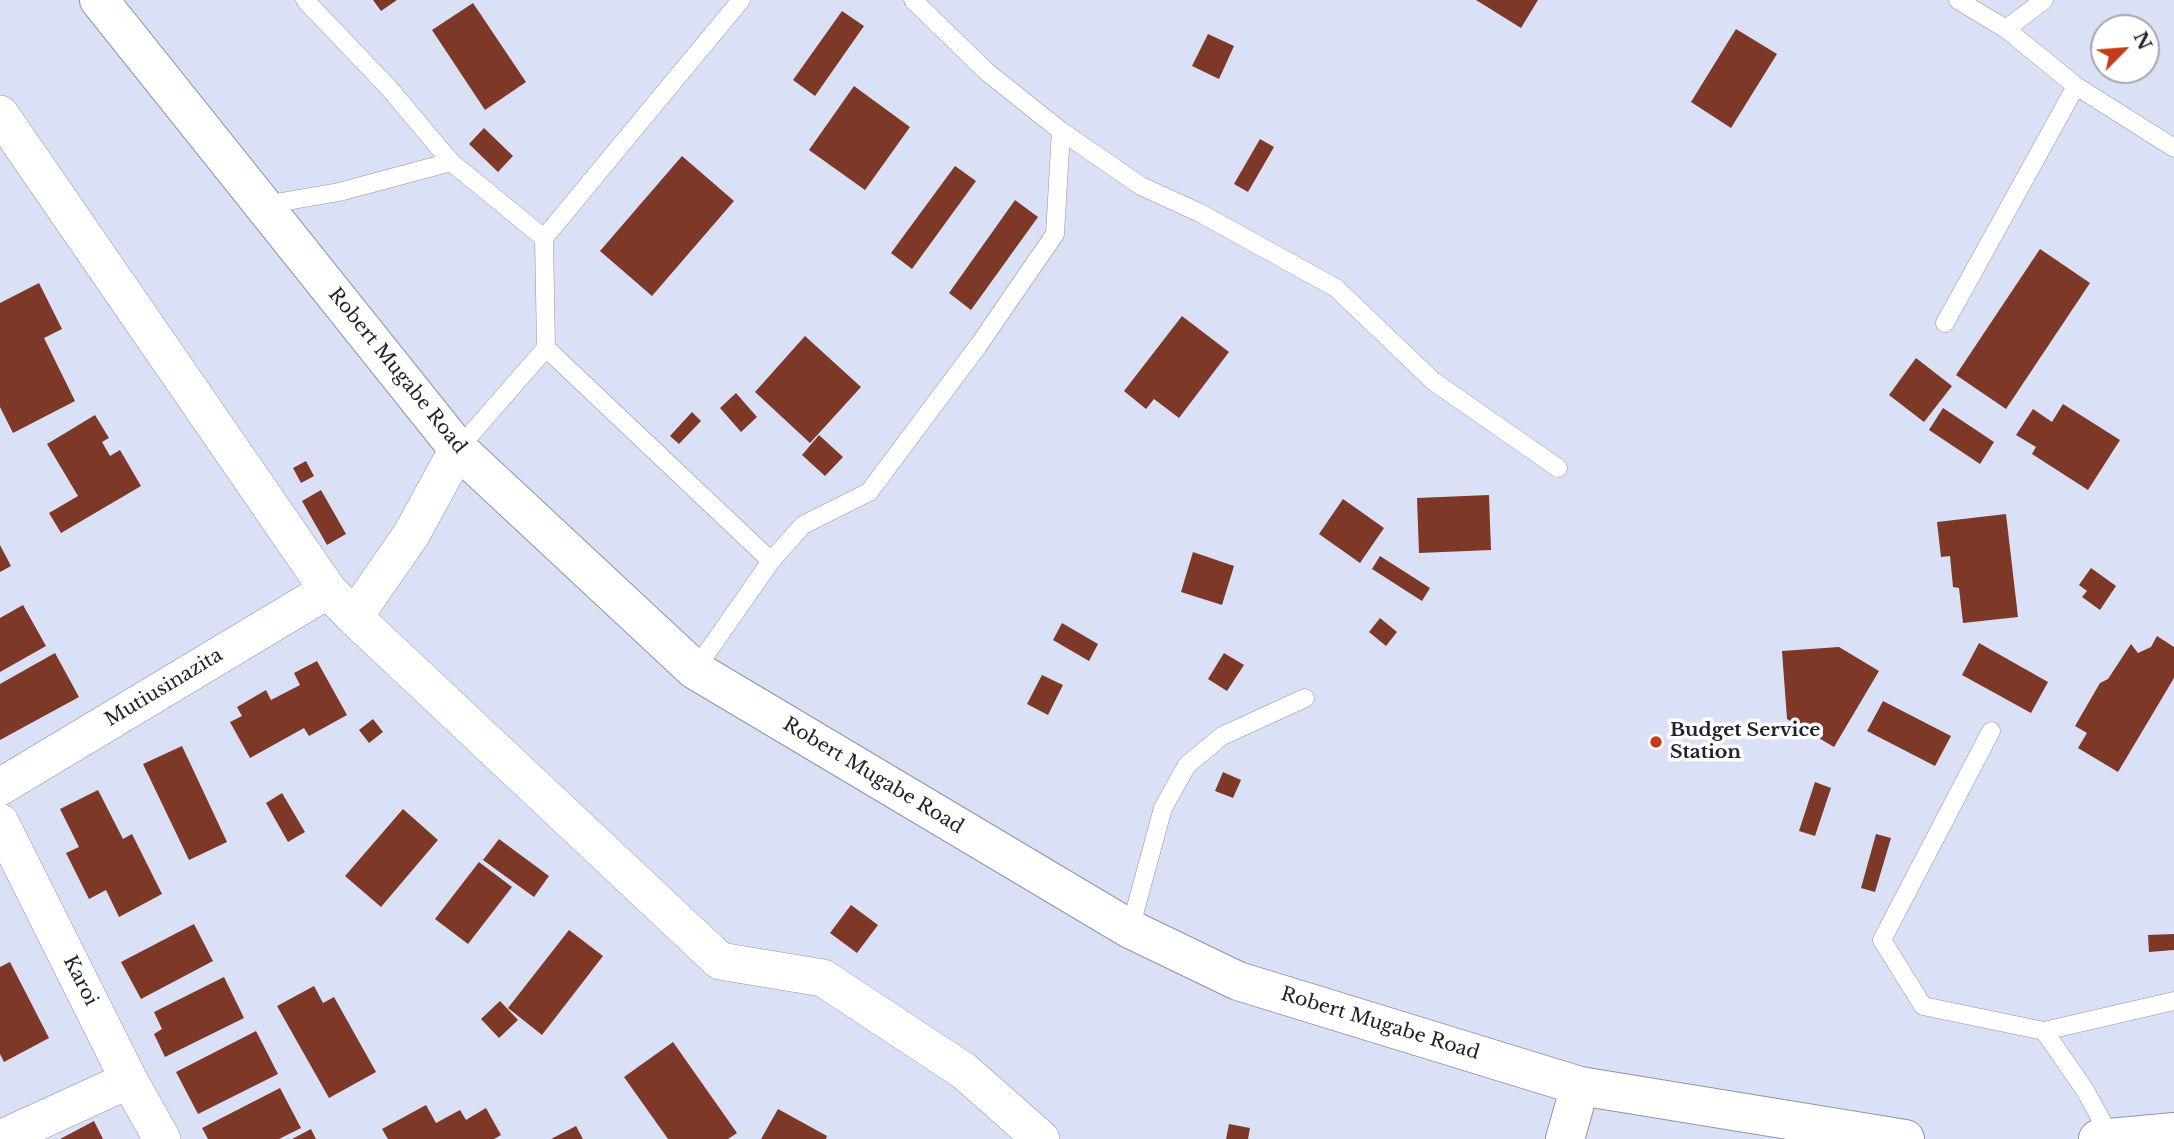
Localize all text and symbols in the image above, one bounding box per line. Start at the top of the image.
north arrow [2090,14,2160,84]
text: N [2128,28,2157,54]
street label: Robert Mugabe Road [323,284,471,458]
street label: Mutiusinazita [101,644,227,732]
street label: Robert Mugabe Road [779,713,967,839]
place label: Budget Service Station [1670,720,1820,764]
marker: Budget Service Station [1648,734,1664,750]
street label: Karoi [58,952,102,1010]
street label: Robert Mugabe Road [1278,983,1482,1065]

